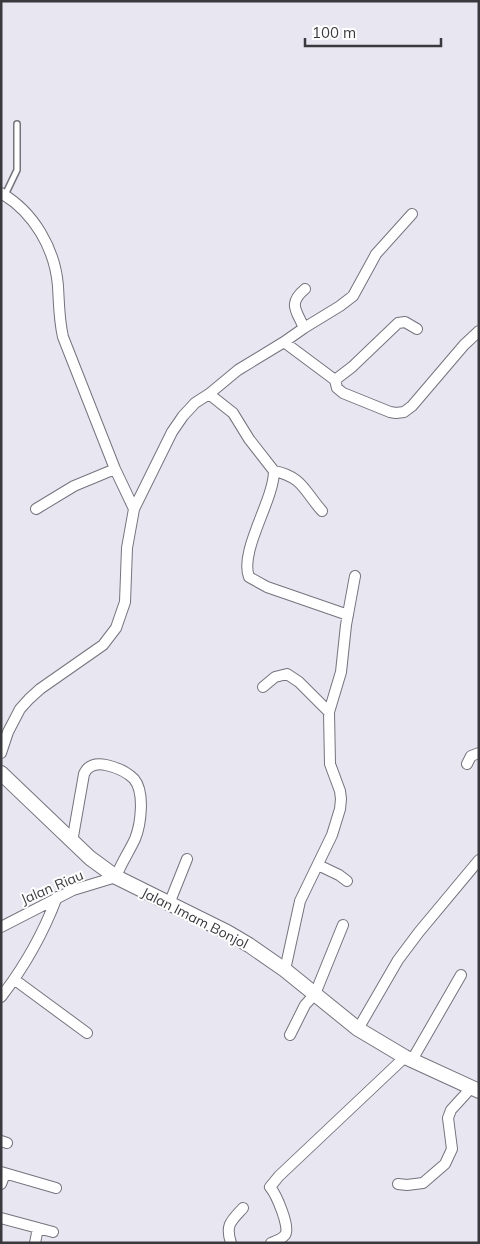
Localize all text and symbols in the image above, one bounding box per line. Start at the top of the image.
scale bar [305,15,441,47]
text: 100 m [312,23,356,42]
street label: Jalan Riau [18,866,86,908]
street label: Jalan Imam Bonjol [139,883,251,953]

